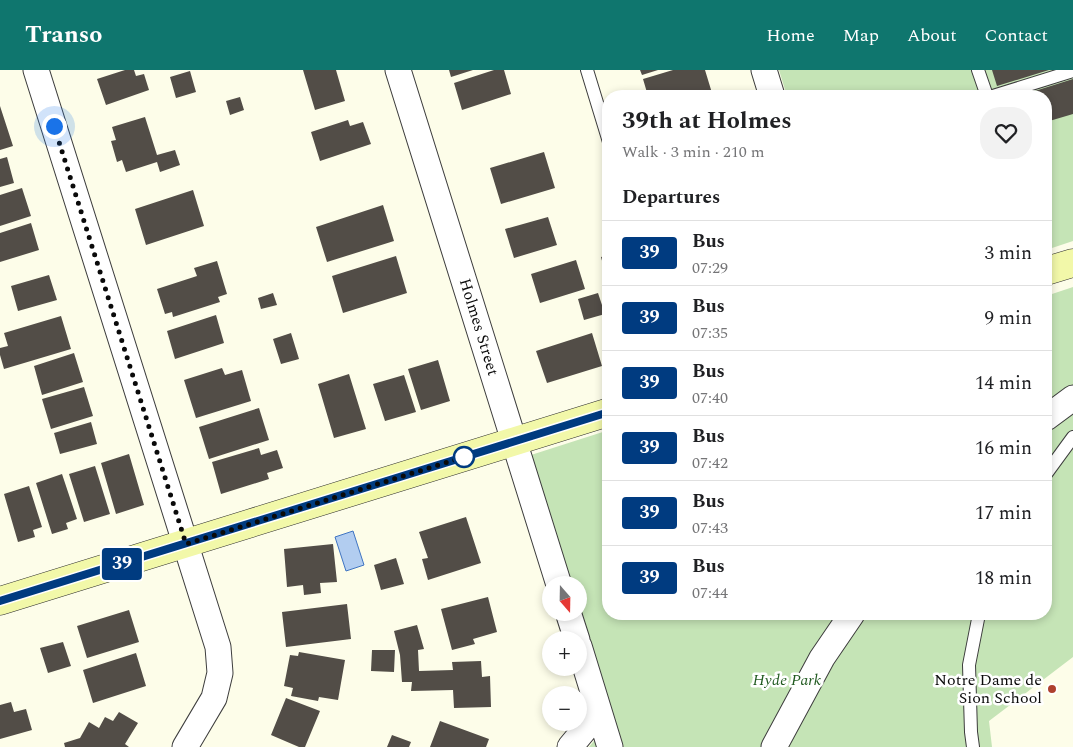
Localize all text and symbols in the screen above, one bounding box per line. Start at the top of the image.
text: Transo [25,17,102,53]
text: Home [766,22,815,49]
text: Map [843,22,879,49]
text: About [907,22,957,49]
text: Contact [985,22,1048,49]
text: 39th at Holmes [622,103,792,139]
button: heart [980,107,1032,159]
your location [42,114,67,139]
text: Walk · 3 min · 210 m [622,140,765,164]
text: Departures [622,183,720,212]
text: Bus [692,227,725,256]
text: 39 [639,239,660,266]
text: 3 min [984,239,1032,268]
text: 07:29 [692,256,728,280]
street label: Holmes Street [453,275,505,379]
text: Bus [692,292,725,321]
text: 39 [639,304,660,331]
text: 9 min [984,304,1032,333]
text: 07:35 [692,321,728,345]
text: Bus [692,357,725,386]
text: 39 [639,369,660,396]
text: 14 min [975,369,1032,398]
text: 07:40 [692,386,728,410]
text: Bus [692,422,725,451]
text: 39 [639,434,660,461]
text: 16 min [975,434,1032,463]
unlabelled marker [453,446,475,468]
text: 07:42 [692,451,728,475]
text: Bus [692,487,725,516]
text: 39 [639,499,660,526]
text: 17 min [975,499,1032,528]
text: 07:43 [692,516,728,540]
line badge: 39 [100,548,144,580]
text: 39 [112,550,132,577]
text: Bus [692,552,725,581]
text: 39 [639,564,660,591]
text: 18 min [975,564,1032,593]
north arrow [542,576,588,621]
map controls [542,576,587,731]
text: 07:44 [692,581,728,605]
button: + [542,631,587,676]
park label: Hyde Park [753,668,822,692]
place label: Notre Dame de Sion School [934,668,1042,710]
marker: Notre Dame de Sion School [1046,683,1058,695]
button: − [542,686,587,731]

